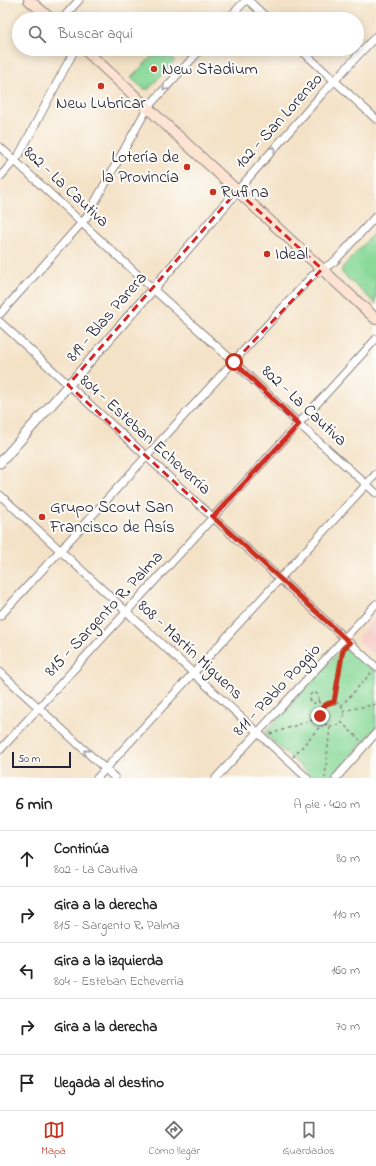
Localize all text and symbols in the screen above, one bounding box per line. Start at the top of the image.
search box [12,12,364,56]
icon: search [26,23,48,45]
text: Buscar aquí [58,23,133,45]
place label: New Stadium [162,57,258,82]
marker: New Stadium [149,64,159,74]
street label: 102 - San Lorenzo [229,68,329,174]
marker: New Lubricar [96,81,106,91]
one-way arrow [162,83,170,91]
place label: New Lubricar [56,91,147,116]
street label: 802 - La Cautiva [17,141,115,233]
place label: Lotería de la Provincía [102,145,179,190]
one-way arrow [268,146,276,154]
marker: Lotería de la Provincía [182,162,192,172]
place label: Rufina [221,180,269,205]
marker: Rufina [208,187,218,197]
place label: Ideal [275,242,308,267]
marker: Ideal [262,249,272,259]
street label: 819 - Blas Parera [61,266,153,368]
route start [225,353,243,371]
street label: 802 - La Cautiva [255,360,353,452]
street label: 804 - Esteban Echeverría [74,369,216,501]
place label: Grupo Scout San Francisco de Asís [49,495,175,540]
marker: Grupo Scout San Francisco de Asís [37,512,47,522]
street label: 815 - Sargento R. Palma [39,545,171,684]
street label: 808 - Martín Miguens [130,594,248,707]
street label: 811 - Pablo Poggio [227,638,328,744]
route end [311,707,329,725]
one-way arrow [83,749,91,756]
scale bar [12,750,71,769]
text: 50 m [18,751,40,767]
text: 6 min [16,792,52,817]
text: A pie · 420 m [293,795,360,814]
text: Continúa [54,838,109,860]
icon: ahead [16,848,38,870]
text: 80 m [336,849,360,868]
text: 802 - La Cautiva [54,860,138,879]
text: Gira a la derecha [54,894,157,916]
icon: right [16,904,38,926]
text: 110 m [333,905,360,924]
text: 815 - Sargento R. Palma [54,916,180,935]
text: Gira a la izquierda [54,950,163,972]
icon: left [16,960,38,982]
text: 160 m [331,961,360,980]
text: 804 - Esteban Echeverría [54,972,184,991]
icon: right [16,1016,38,1038]
text: Gira a la derecha [54,1016,157,1038]
text: 70 m [336,1017,360,1036]
icon: arrive [16,1072,38,1094]
text: Llegada al destino [54,1072,164,1094]
tab: Mapa [41,1119,66,1159]
tab: Cómo llegar [148,1119,200,1159]
tab: Guardados [283,1119,335,1159]

